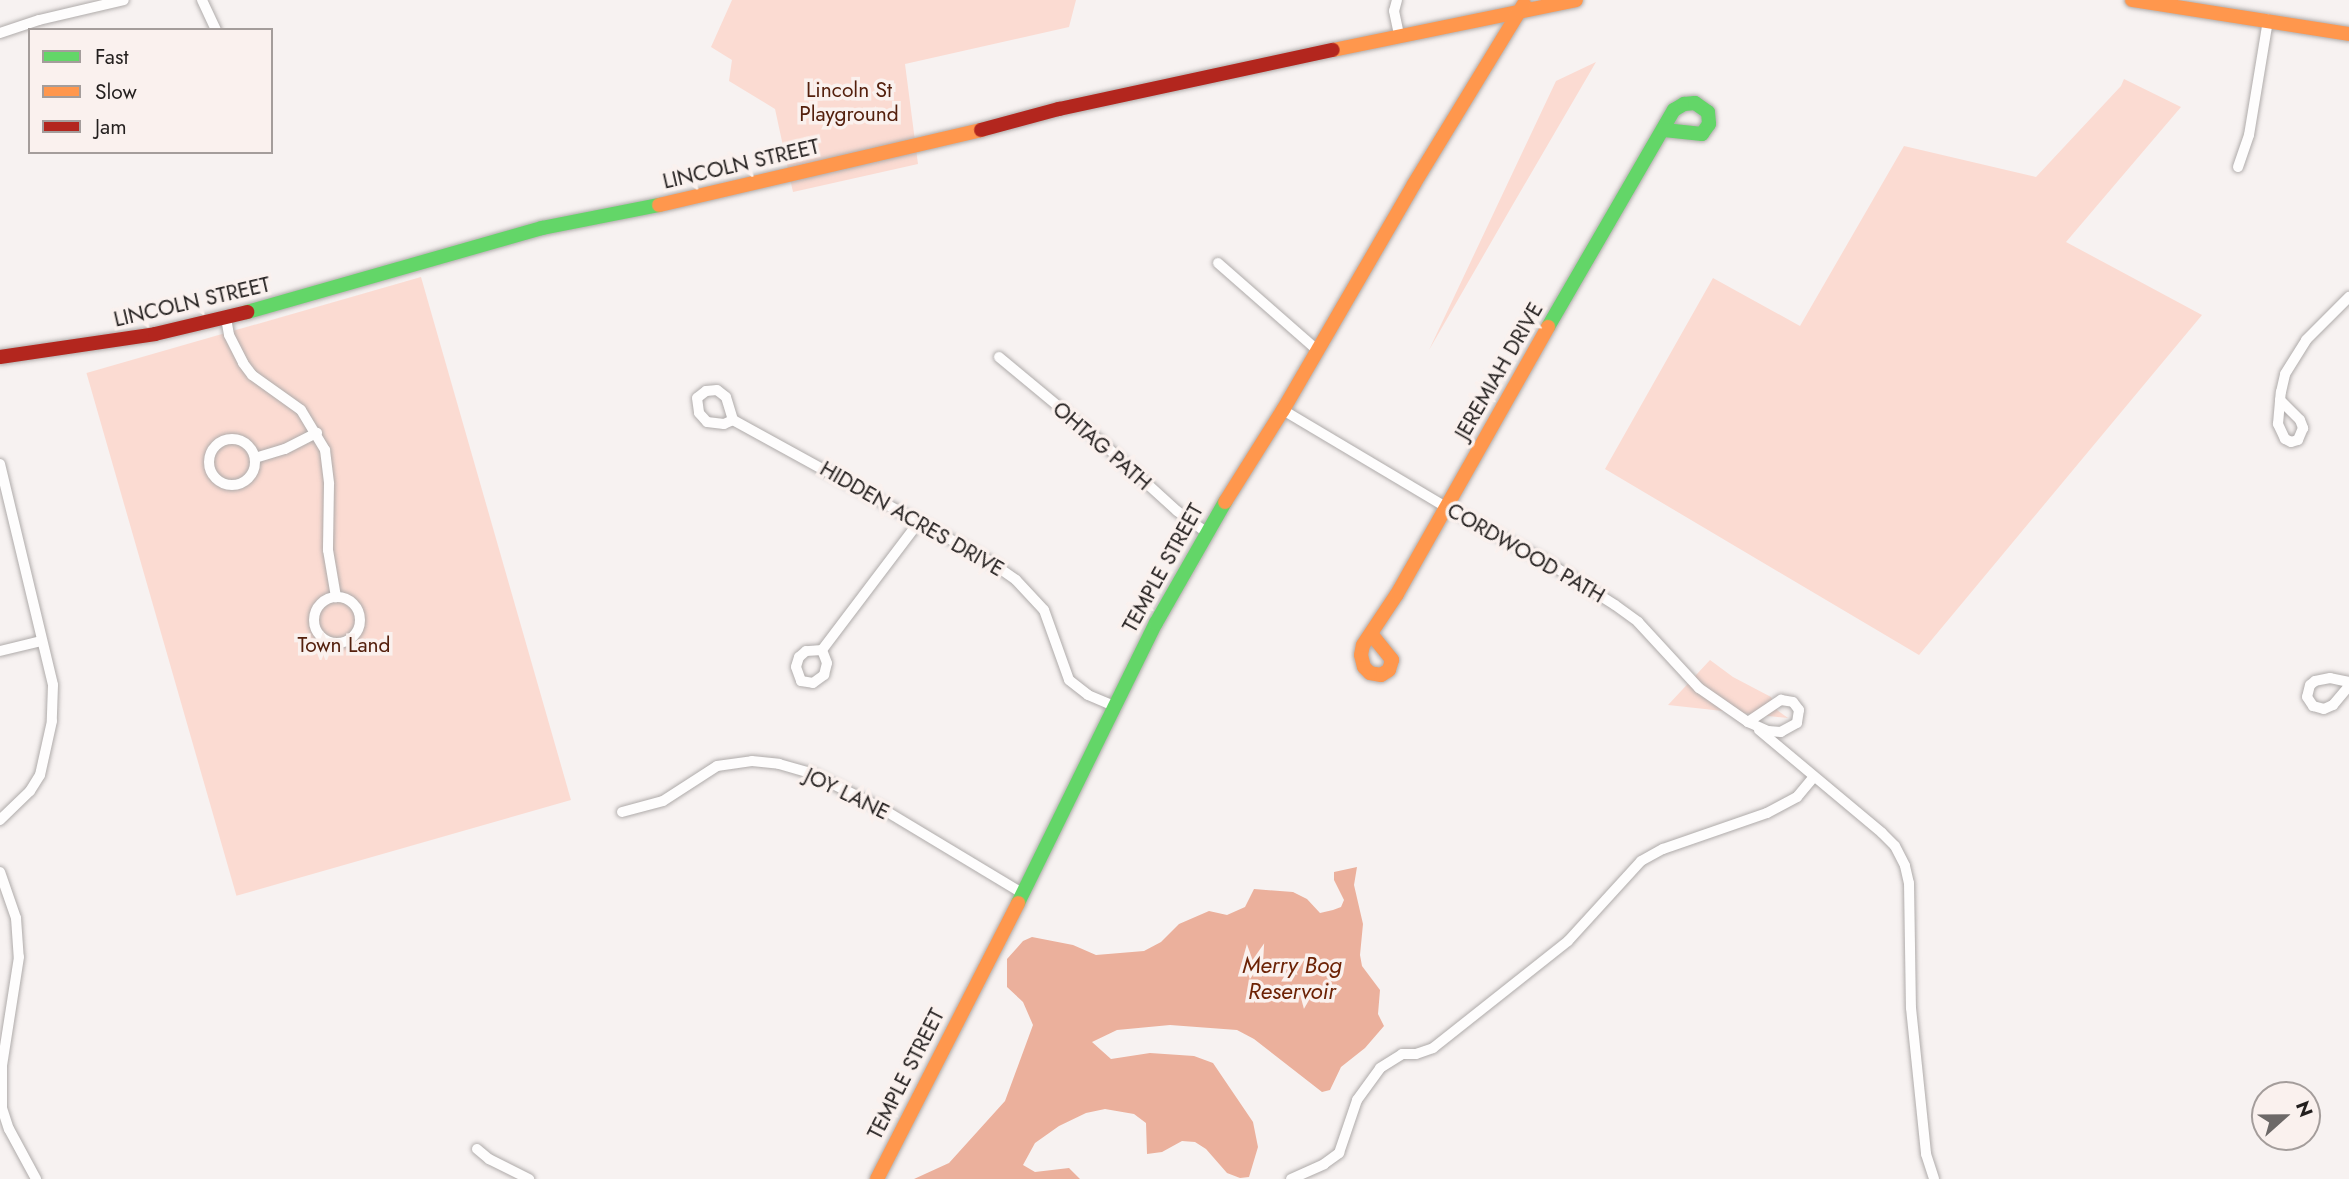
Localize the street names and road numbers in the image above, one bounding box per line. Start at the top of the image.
street label: LINCOLN STREET [660,134,822,194]
street label: LINCOLN STREET [111,272,273,332]
street label: JEREMIAH DRIVE [1450,298,1548,444]
street label: OHTAG PATH [1048,396,1156,496]
street label: HIDDEN ACRES DRIVE [816,456,1008,582]
street label: CORDWOOD PATH [1443,498,1609,608]
street label: TEMPLE STREET [1117,499,1209,637]
street label: JOY LANE [801,763,893,825]
street label: TEMPLE STREET [862,1005,950,1143]

